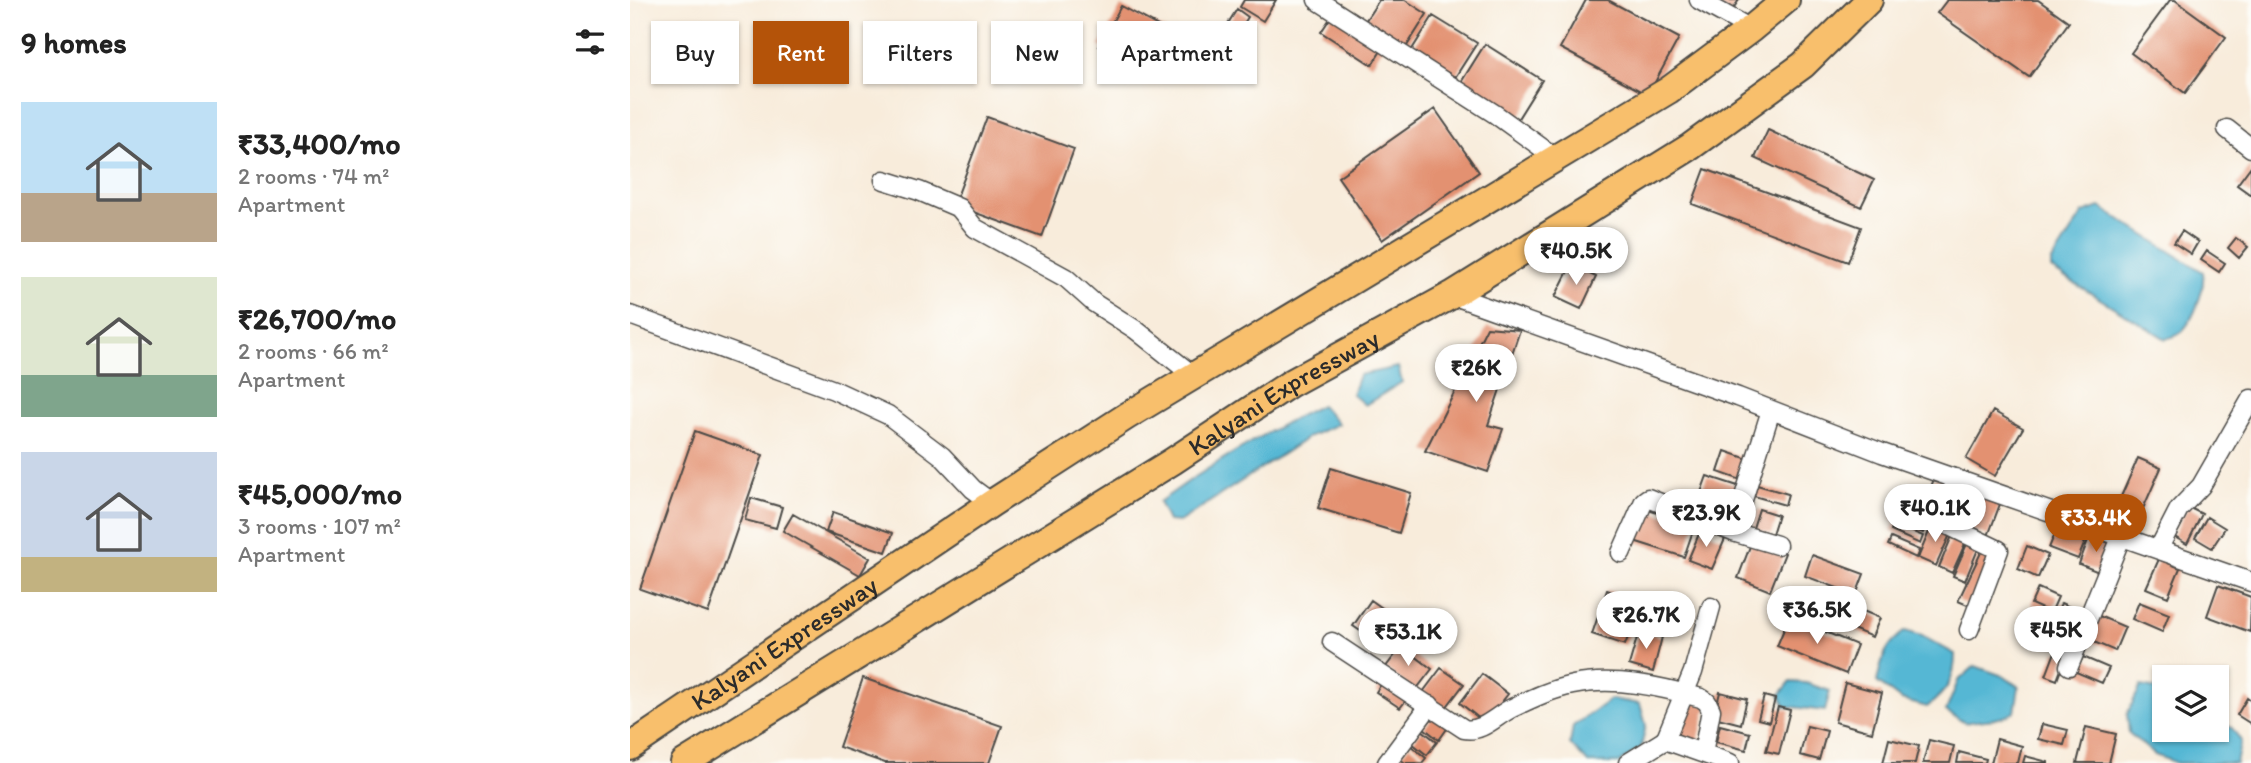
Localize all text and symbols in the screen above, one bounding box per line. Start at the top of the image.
chip: Buy [651,21,739,84]
chip: Rent [753,21,849,84]
chip: Filters [863,21,977,84]
chip: New [991,21,1083,84]
chip: Apartment [1097,21,1257,84]
icon: filters [571,23,609,61]
text: 9 homes [21,24,127,61]
text: ₹33,400/mo [238,125,401,162]
icon: home [77,130,161,214]
text: 2 rooms · 74 m² [238,162,390,190]
text: Apartment [238,190,345,218]
pin: ₹40.5K [1519,228,1633,287]
text: ₹40.5K [1540,236,1612,264]
text: ₹26,700/mo [238,300,396,337]
icon: home [77,305,161,389]
street label: Kalyani Expressway [1182,322,1385,463]
text: 2 rooms · 66 m² [238,337,389,365]
pin: ₹26K [1435,344,1517,404]
text: ₹26K [1451,353,1501,381]
text: Apartment [238,365,345,393]
text: ₹45,000/mo [238,475,402,512]
icon: home [77,480,161,564]
pin: ₹40.1K [1878,484,1992,544]
pin: ₹23.9K [1649,490,1763,549]
text: ₹40.1K [1900,493,1970,521]
pin: ₹33.4K [2039,494,2153,554]
text: ₹23.9K [1672,498,1740,526]
text: ₹33.4K [2061,503,2131,531]
text: 3 rooms · 107 m² [238,512,401,540]
text: Apartment [238,540,345,568]
street label: Kalyani Expressway [685,569,884,717]
pin: ₹36.5K [1760,586,1874,646]
pin: ₹26.7K [1589,592,1703,651]
text: ₹36.5K [1783,595,1851,623]
text: ₹26.7K [1612,600,1680,628]
pin: ₹45K [2015,606,2097,666]
pin: ₹53.1K [1351,608,1465,668]
text: ₹45K [2030,615,2082,643]
text: ₹53.1K [1375,617,1441,645]
map controls [2152,665,2229,742]
button: layers [2152,665,2229,742]

